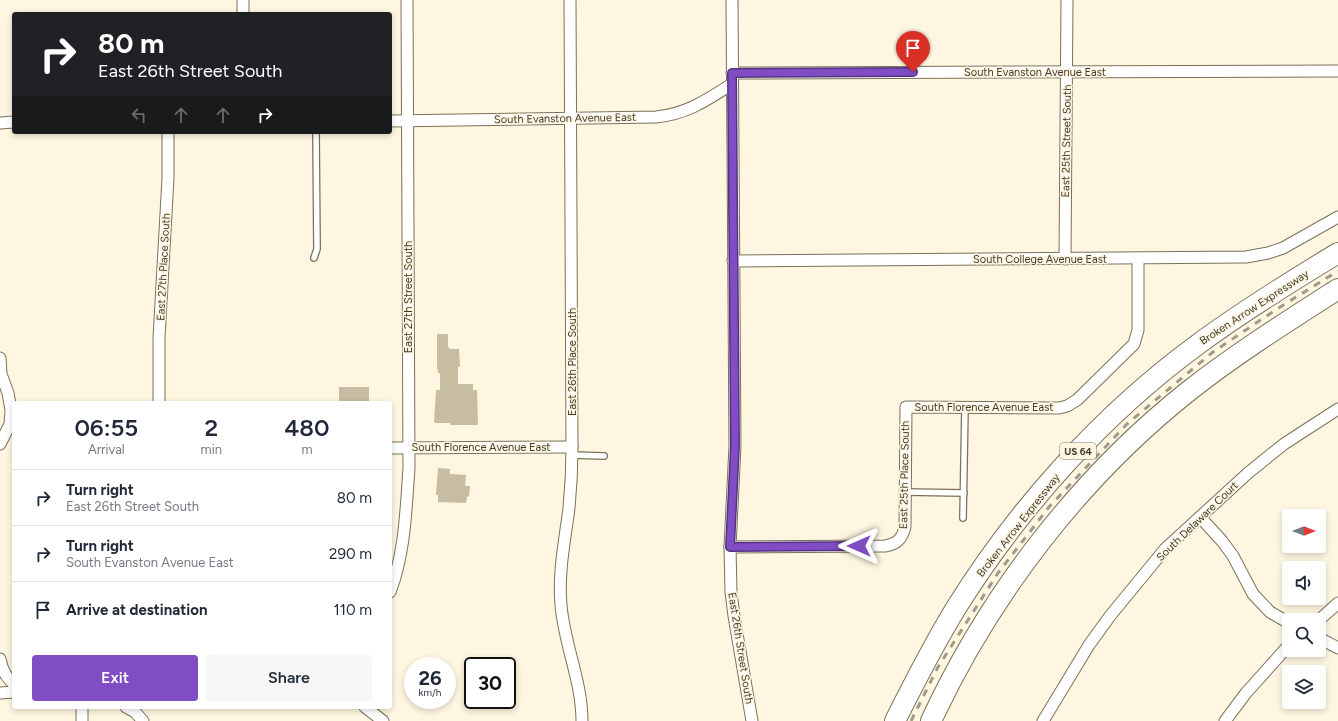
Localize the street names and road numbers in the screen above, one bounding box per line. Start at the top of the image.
street label: South Evanston Avenue East [964,66,1106,79]
street label: East 25th Street South [1059,85,1074,197]
street label: South Evanston Avenue East [494,111,636,126]
street label: East 27th Place South [154,213,173,321]
street label: East 27th Street South [402,241,415,353]
street label: South College Avenue East [973,253,1107,266]
street label: Broken Arrow Expressway [1197,267,1311,348]
street label: East 26th Place South [566,308,579,416]
street label: South Florence Avenue East [915,401,1053,414]
street label: East 25th Place South [897,421,912,529]
street label: South Florence Avenue East [412,441,550,454]
road number: US 64 [1060,443,1096,459]
street label: Broken Arrow Expressway [974,471,1063,579]
street label: South Delaware Court [1154,479,1241,564]
street label: East 26th Street South [725,591,756,705]

